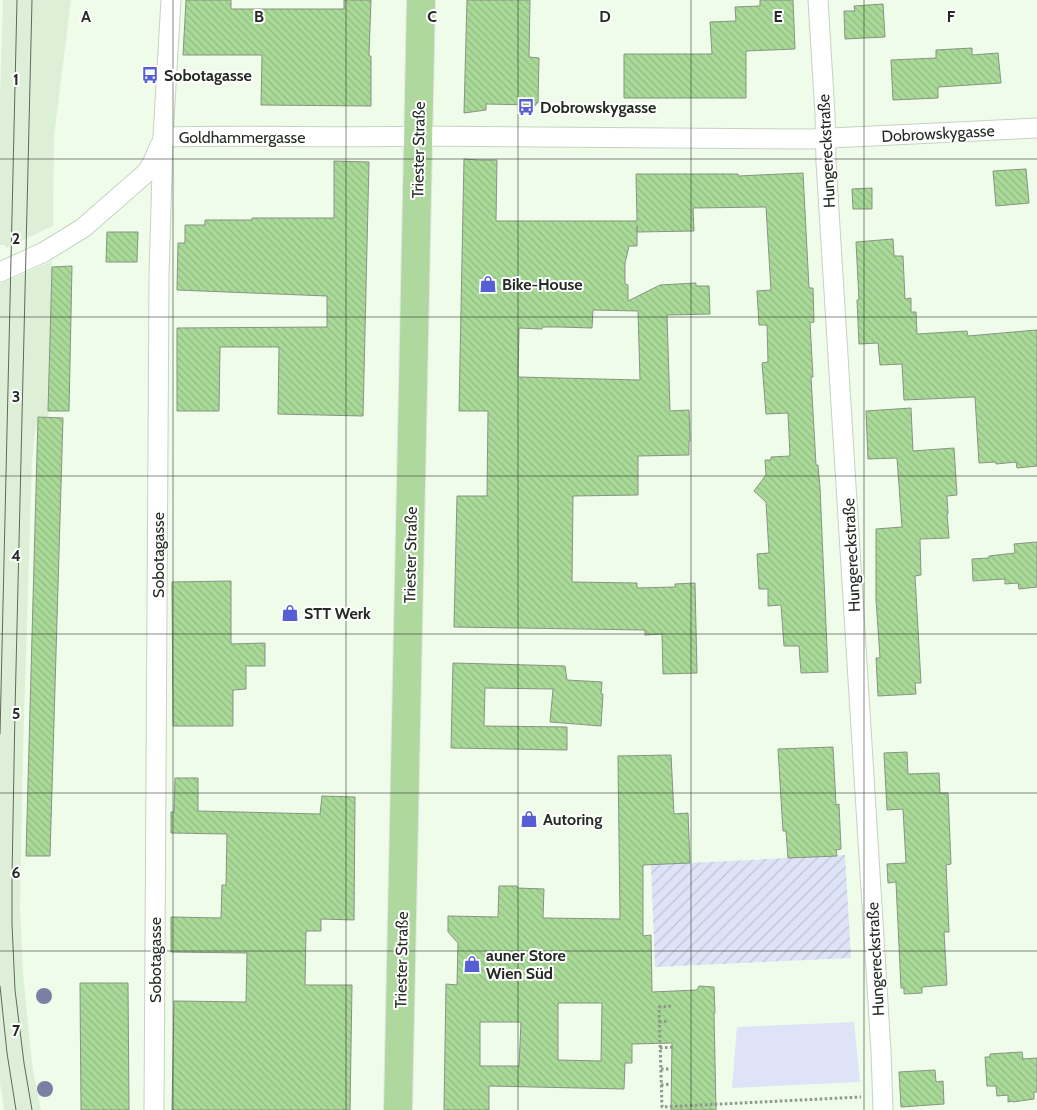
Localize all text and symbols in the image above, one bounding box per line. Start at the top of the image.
text: A [81,7,91,26]
text: B [254,7,264,26]
text: C [427,7,437,26]
text: D [599,7,611,26]
text: E [773,7,783,26]
text: F [947,7,956,26]
bus stop icon: Sobotagasse [140,65,160,85]
place label: Sobotagasse [164,66,252,85]
text: 1 [13,70,19,89]
street label: Hungereckstraße [814,94,839,208]
bus stop icon: Dobrowskygasse [516,97,536,117]
place label: Dobrowskygasse [540,98,656,117]
street label: Triester Straße [408,101,429,199]
street label: Dobrowskygasse [881,121,995,146]
street label: Goldhammergasse [179,128,305,147]
text: 2 [12,229,20,248]
shop icon: Bike-House [478,274,498,294]
place label: Bike-House [502,275,583,294]
text: 3 [12,387,20,406]
street label: Hungereckstraße [839,498,864,612]
street label: Triester Straße [400,506,421,604]
street label: Sobotagasse [149,512,168,598]
text: 4 [11,546,21,565]
shop icon: STT Werk [280,603,300,623]
place label: STT Werk [304,604,371,623]
text: 5 [12,704,20,723]
shop icon: Autoring [519,809,539,829]
place label: Autoring [543,810,602,829]
text: 6 [12,863,21,882]
street label: Hungereckstraße [863,902,888,1016]
street label: Triester Straße [391,911,412,1009]
street label: Sobotagasse [146,917,165,1003]
place label: auner Store Wien Süd [486,946,566,983]
shop icon: auner Store Wien Süd [462,954,482,974]
text: 7 [12,1021,21,1040]

